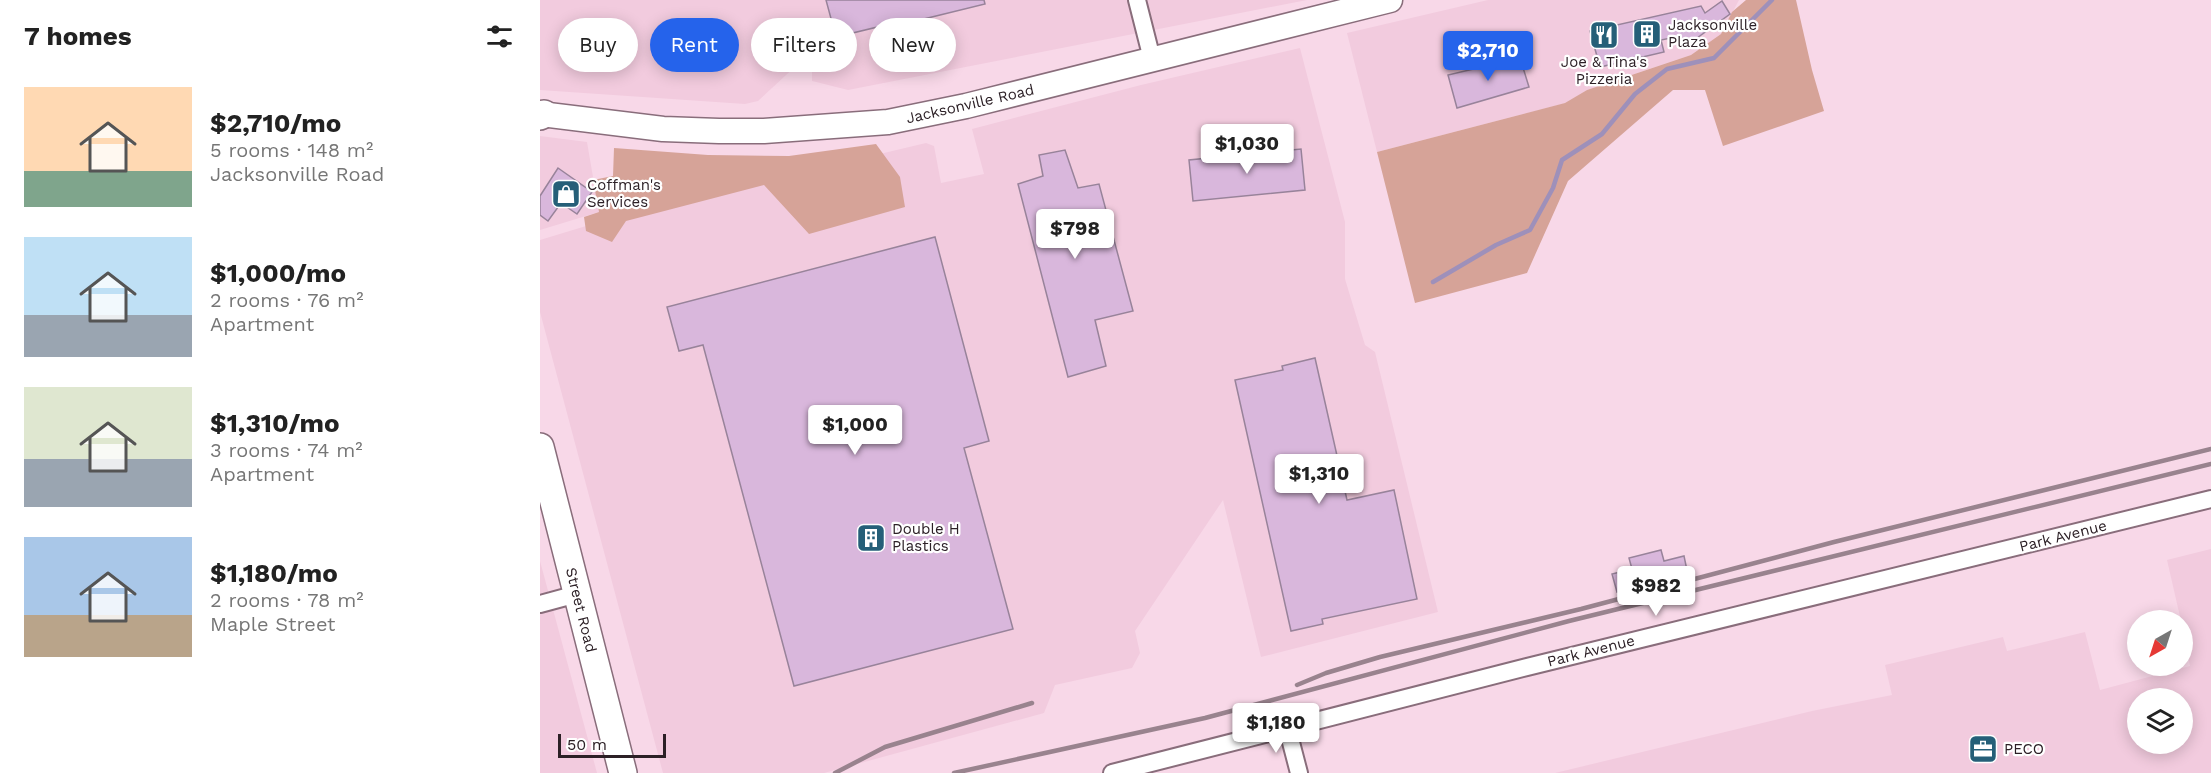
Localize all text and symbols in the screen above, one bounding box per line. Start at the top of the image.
place label: Jacksonville Plaza [1668,16,1757,51]
chip: Buy [558,18,638,72]
chip: Rent [650,18,739,72]
chip: Filters [751,18,857,72]
chip: New [869,18,956,72]
building icon: Jacksonville Plaza [1631,18,1663,50]
restaurant icon: Joe & Tina's Pizzeria [1588,19,1620,51]
icon: filters [483,20,516,53]
text: 7 homes [24,21,132,51]
pin: $2,710 [1439,31,1537,82]
text: $2,710 [1457,38,1519,62]
place label: Joe & Tina's Pizzeria [1561,53,1647,88]
street label: Jacksonville Road [904,81,1036,127]
text: $2,710/mo [210,108,341,138]
icon: home [72,111,144,183]
pin: $1,030 [1198,124,1296,175]
text: $1,030 [1215,131,1279,155]
text: 5 rooms · 148 m² [210,138,373,162]
text: Jacksonville Road [210,162,384,186]
place label: Coffman's Services [587,176,661,211]
shop icon: Coffman's Services [550,178,582,210]
pin: $798 [1039,209,1111,260]
text: $798 [1050,216,1100,240]
text: $1,000/mo [210,258,346,288]
icon: home [72,261,144,333]
text: 2 rooms · 76 m² [210,288,363,312]
text: Apartment [210,312,314,336]
pin: $1,000 [806,405,904,456]
text: $1,310/mo [210,408,340,438]
icon: home [72,411,144,483]
text: $1,000 [822,412,888,436]
text: 3 rooms · 74 m² [210,438,363,462]
pin: $1,310 [1270,454,1368,505]
text: $1,310 [1289,461,1349,485]
text: Apartment [210,462,314,486]
street label: Park Avenue [2017,516,2109,556]
place label: Double H Plastics [892,520,960,555]
building icon: Double H Plastics [855,522,887,554]
text: $1,180/mo [210,558,338,588]
icon: home [72,561,144,633]
street label: Street Road [562,566,600,654]
pin: $982 [1620,566,1692,617]
text: $982 [1631,573,1681,597]
text: 2 rooms · 78 m² [210,588,364,612]
north arrow [2127,610,2193,676]
map controls [2127,610,2193,754]
text: Maple Street [210,612,336,636]
street label: Park Avenue [1545,631,1637,671]
button: layers [2127,688,2193,754]
pin: $1,180 [1227,703,1325,754]
text: $1,180 [1246,710,1306,734]
scale bar [558,731,666,758]
office icon: PECO [1967,733,1999,765]
text: 50 m [567,735,607,754]
place label: PECO [2004,740,2044,758]

